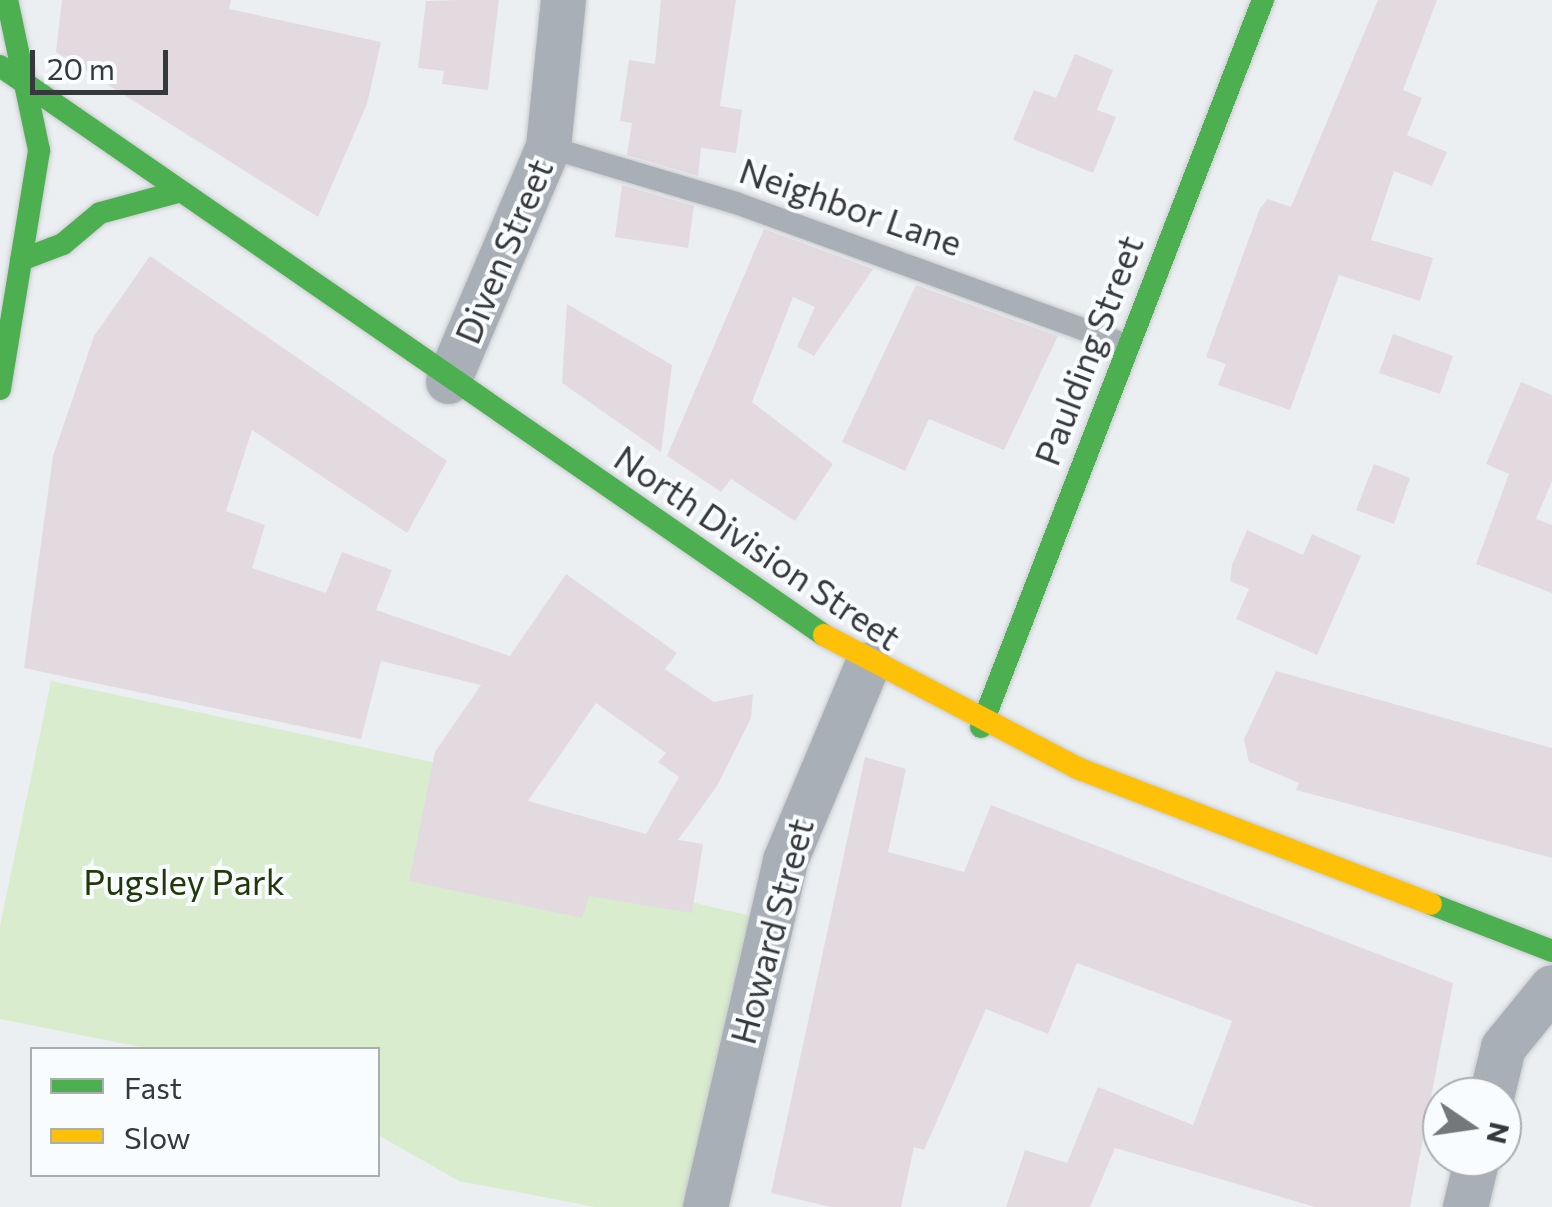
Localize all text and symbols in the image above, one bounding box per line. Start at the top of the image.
scale bar [35,30,172,92]
text: 20 m [47,49,115,86]
street label: Neighbor Lane [734,148,968,264]
street label: Diven Street [445,152,561,350]
street label: Paulding Street [1025,229,1151,471]
street label: North Division Street [607,436,909,658]
street label: Howard Street [721,814,821,1048]
park label: Pugsley Park [83,860,285,902]
legend [30,1047,380,1177]
text: Fast [124,1068,182,1105]
north arrow [1422,1077,1522,1177]
text: Slow [124,1118,191,1155]
text: N [1480,1119,1518,1147]

